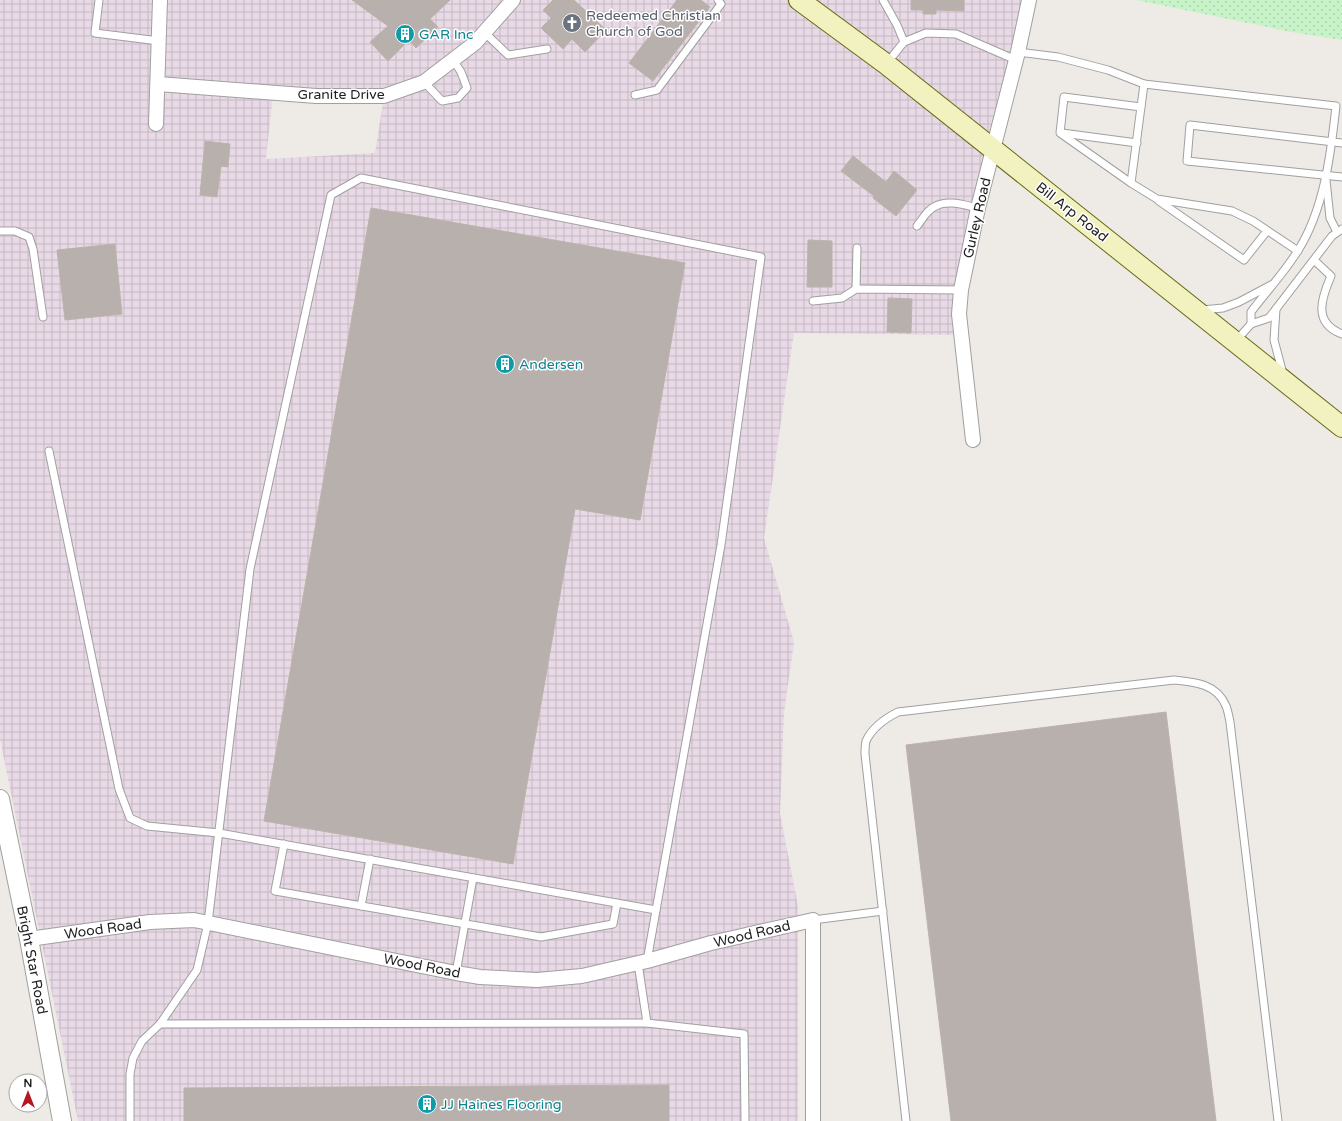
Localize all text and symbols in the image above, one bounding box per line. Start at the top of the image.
place label: Redeemed Christian Church of God [586,7,721,40]
church icon: Redeemed Christian Church of God [561,12,583,34]
building icon: GAR Inc [394,23,416,45]
place label: GAR Inc [419,26,474,43]
street label: Granite Drive [297,86,385,103]
street label: Gurley Road [959,176,995,260]
street label: Bill Arp Road [1032,178,1112,246]
building icon: Andersen [494,353,516,375]
place label: Andersen [519,356,583,373]
street label: Bright Star Road [13,904,51,1016]
street label: Wood Road [63,915,143,943]
street label: Wood Road [712,917,792,951]
street label: Wood Road [382,950,462,982]
north arrow [8,1073,48,1113]
text: N [24,1077,32,1090]
building icon: JJ Haines Flooring [416,1093,438,1115]
place label: JJ Haines Flooring [441,1096,562,1113]

